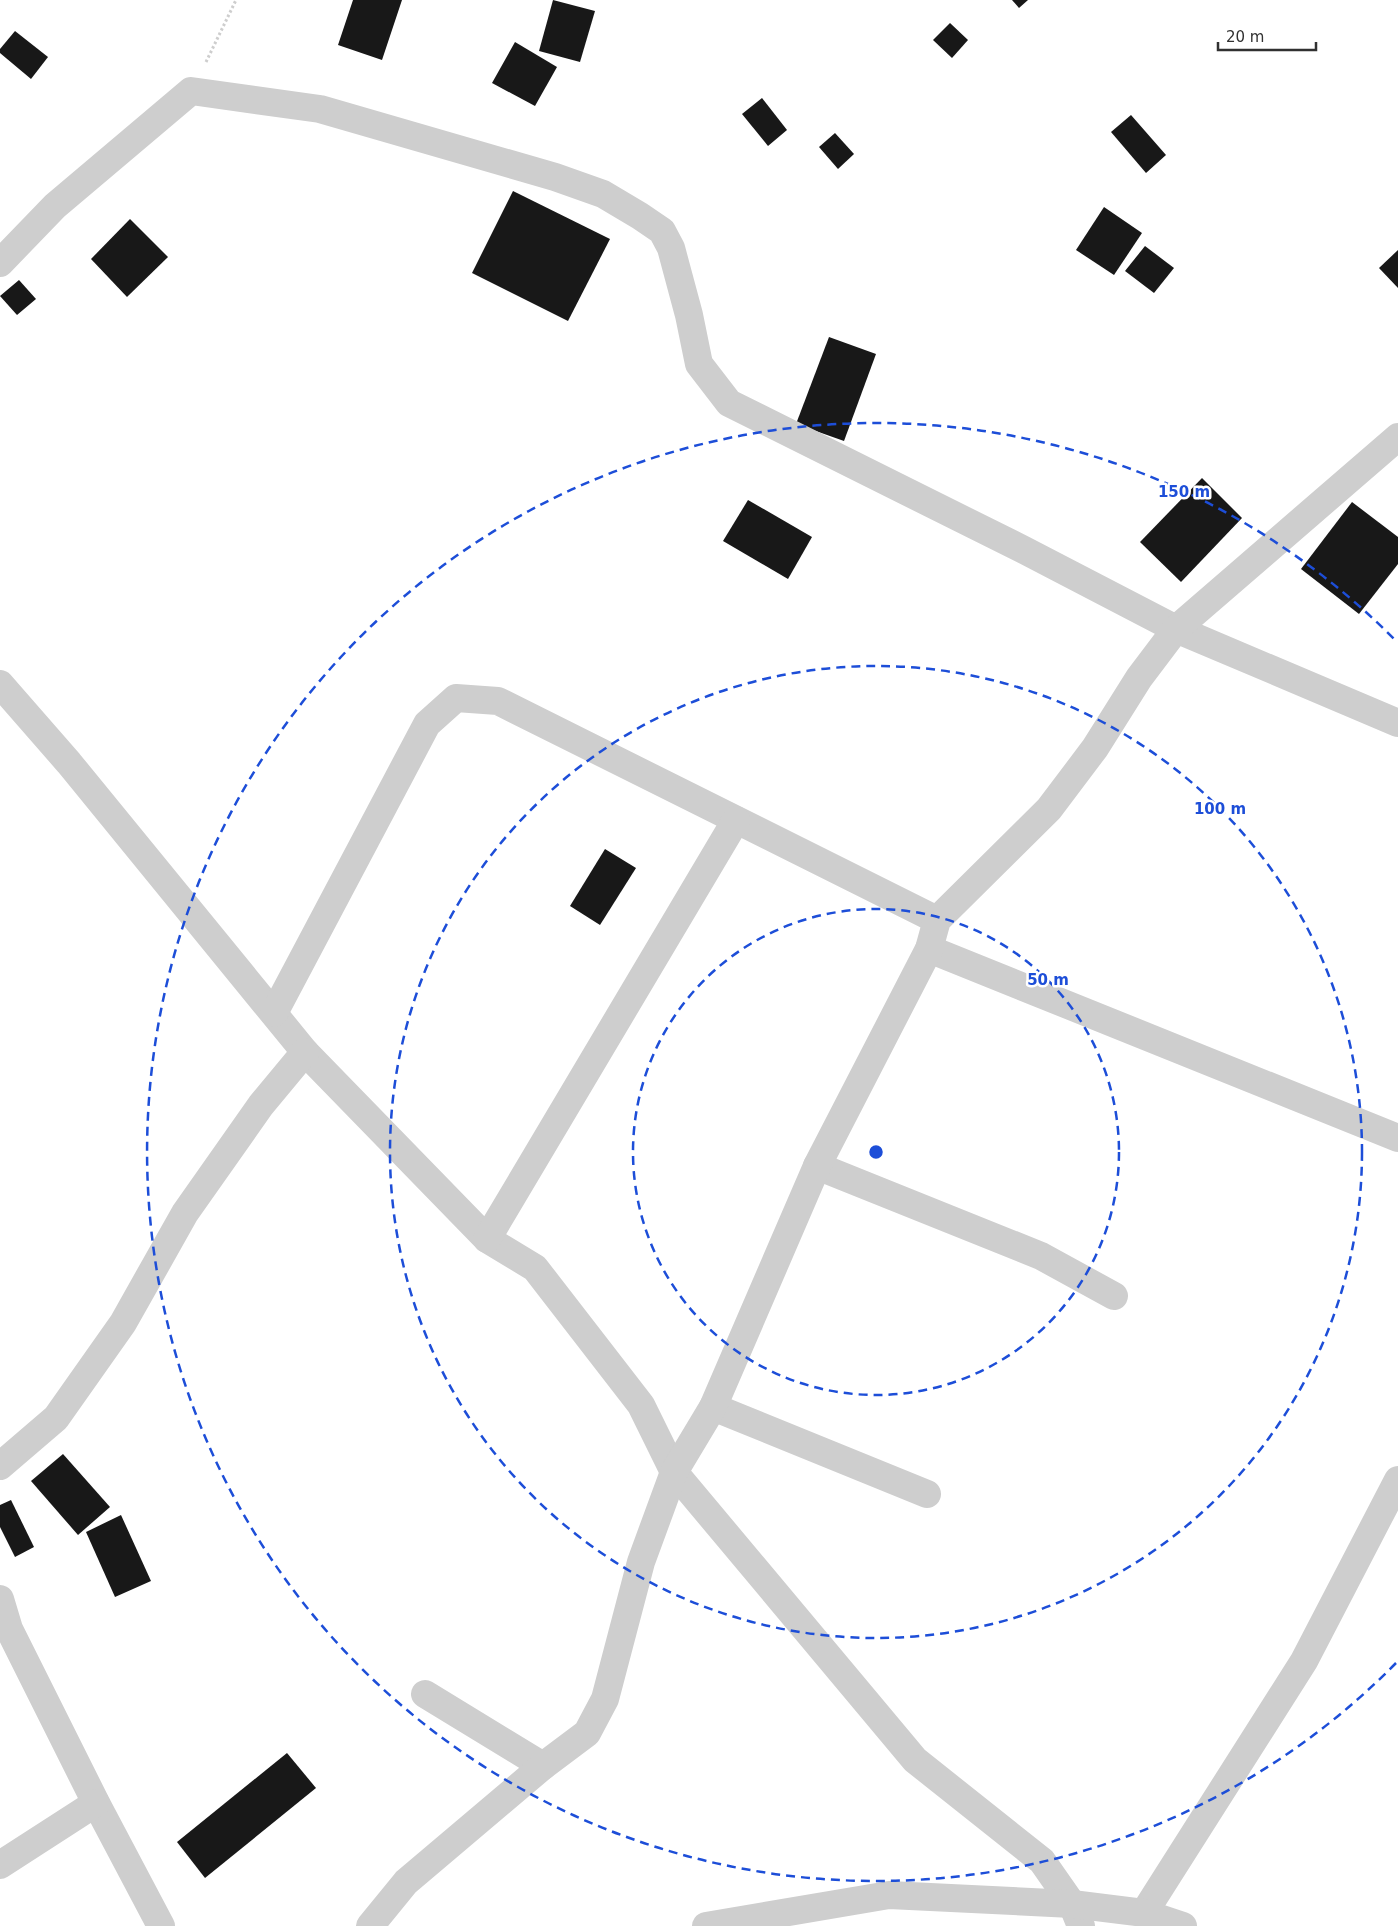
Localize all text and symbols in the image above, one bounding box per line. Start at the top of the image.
scale bar [1218,20,1316,52]
text: 20 m [1226,28,1264,46]
text: 150 m [1158,483,1210,501]
text: 100 m [1194,800,1246,818]
text: 50 m [1027,971,1069,989]
centre of rings [867,1143,885,1161]

